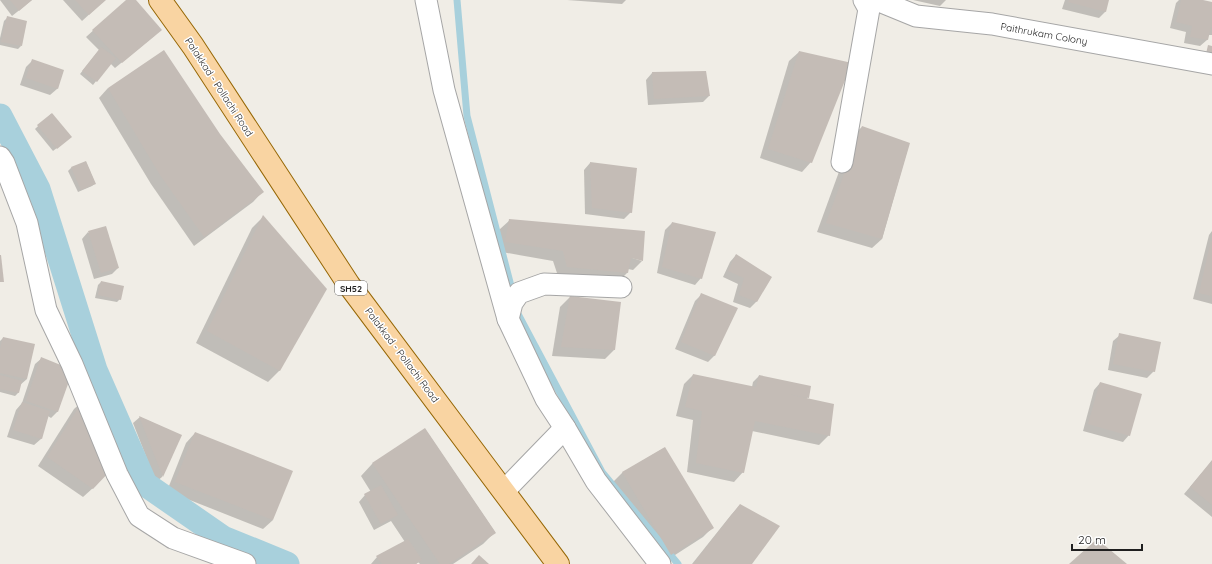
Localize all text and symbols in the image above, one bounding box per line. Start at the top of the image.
street label: Paithrukam Colony [999,20,1089,48]
street label: Palakkad - Pollachi Road [182,35,256,139]
road number: SH52 [335,281,367,295]
street label: Palakkad - Pollachi Road [362,305,442,405]
scale bar [1072,526,1142,552]
text: 20 m [1078,532,1106,547]

